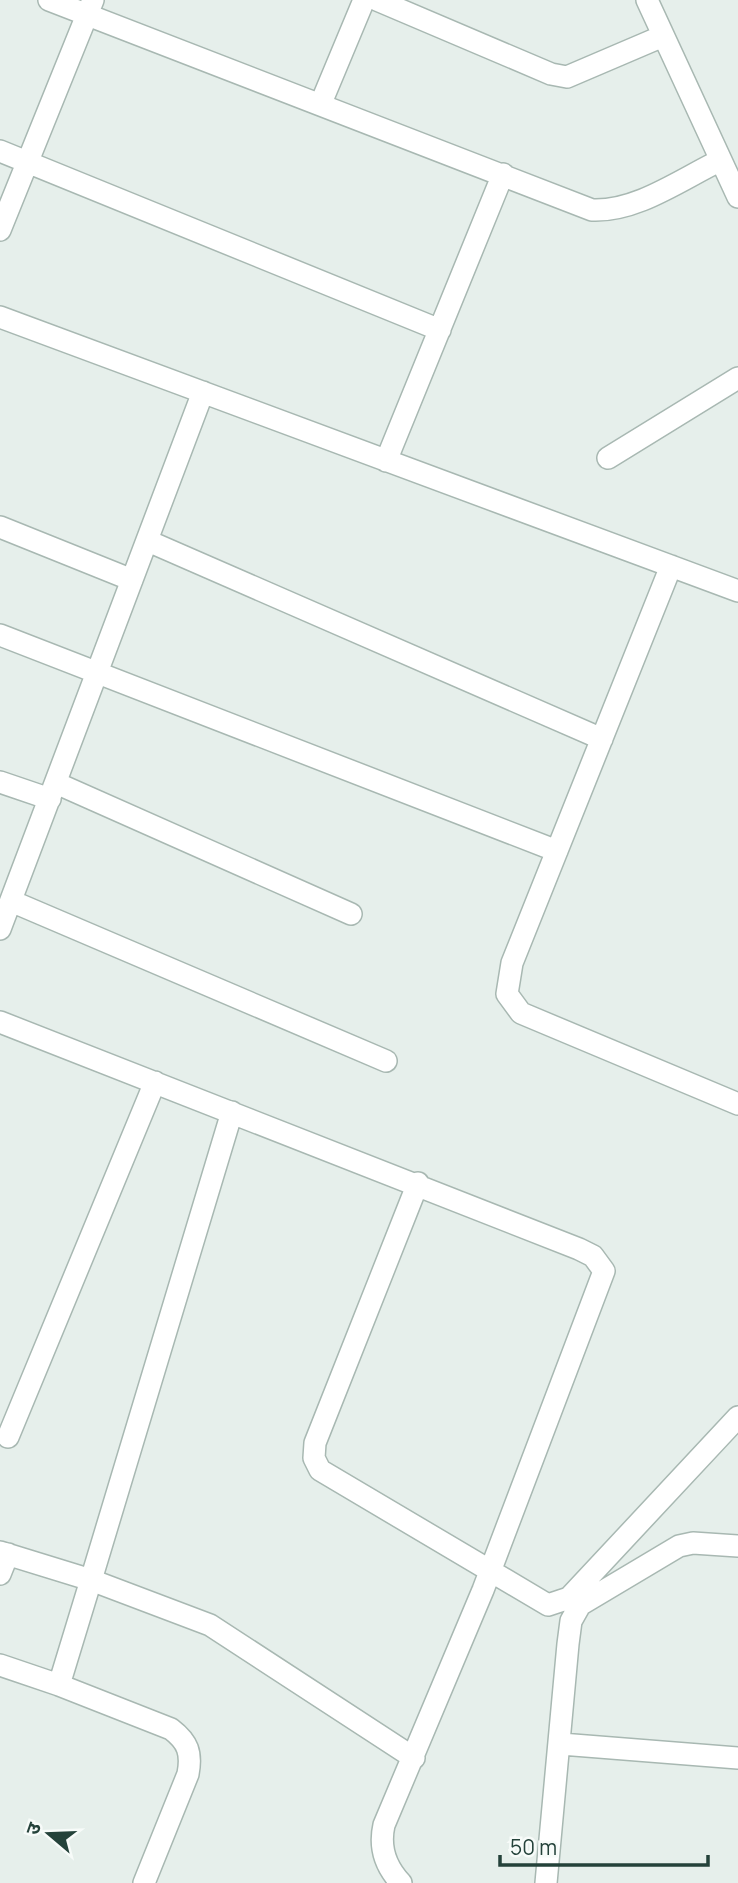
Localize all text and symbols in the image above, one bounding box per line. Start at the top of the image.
north arrow [14,1799,84,1869]
text: उ [19,1818,47,1838]
scale bar [500,1824,708,1868]
text: 50 m [510,1833,557,1861]

